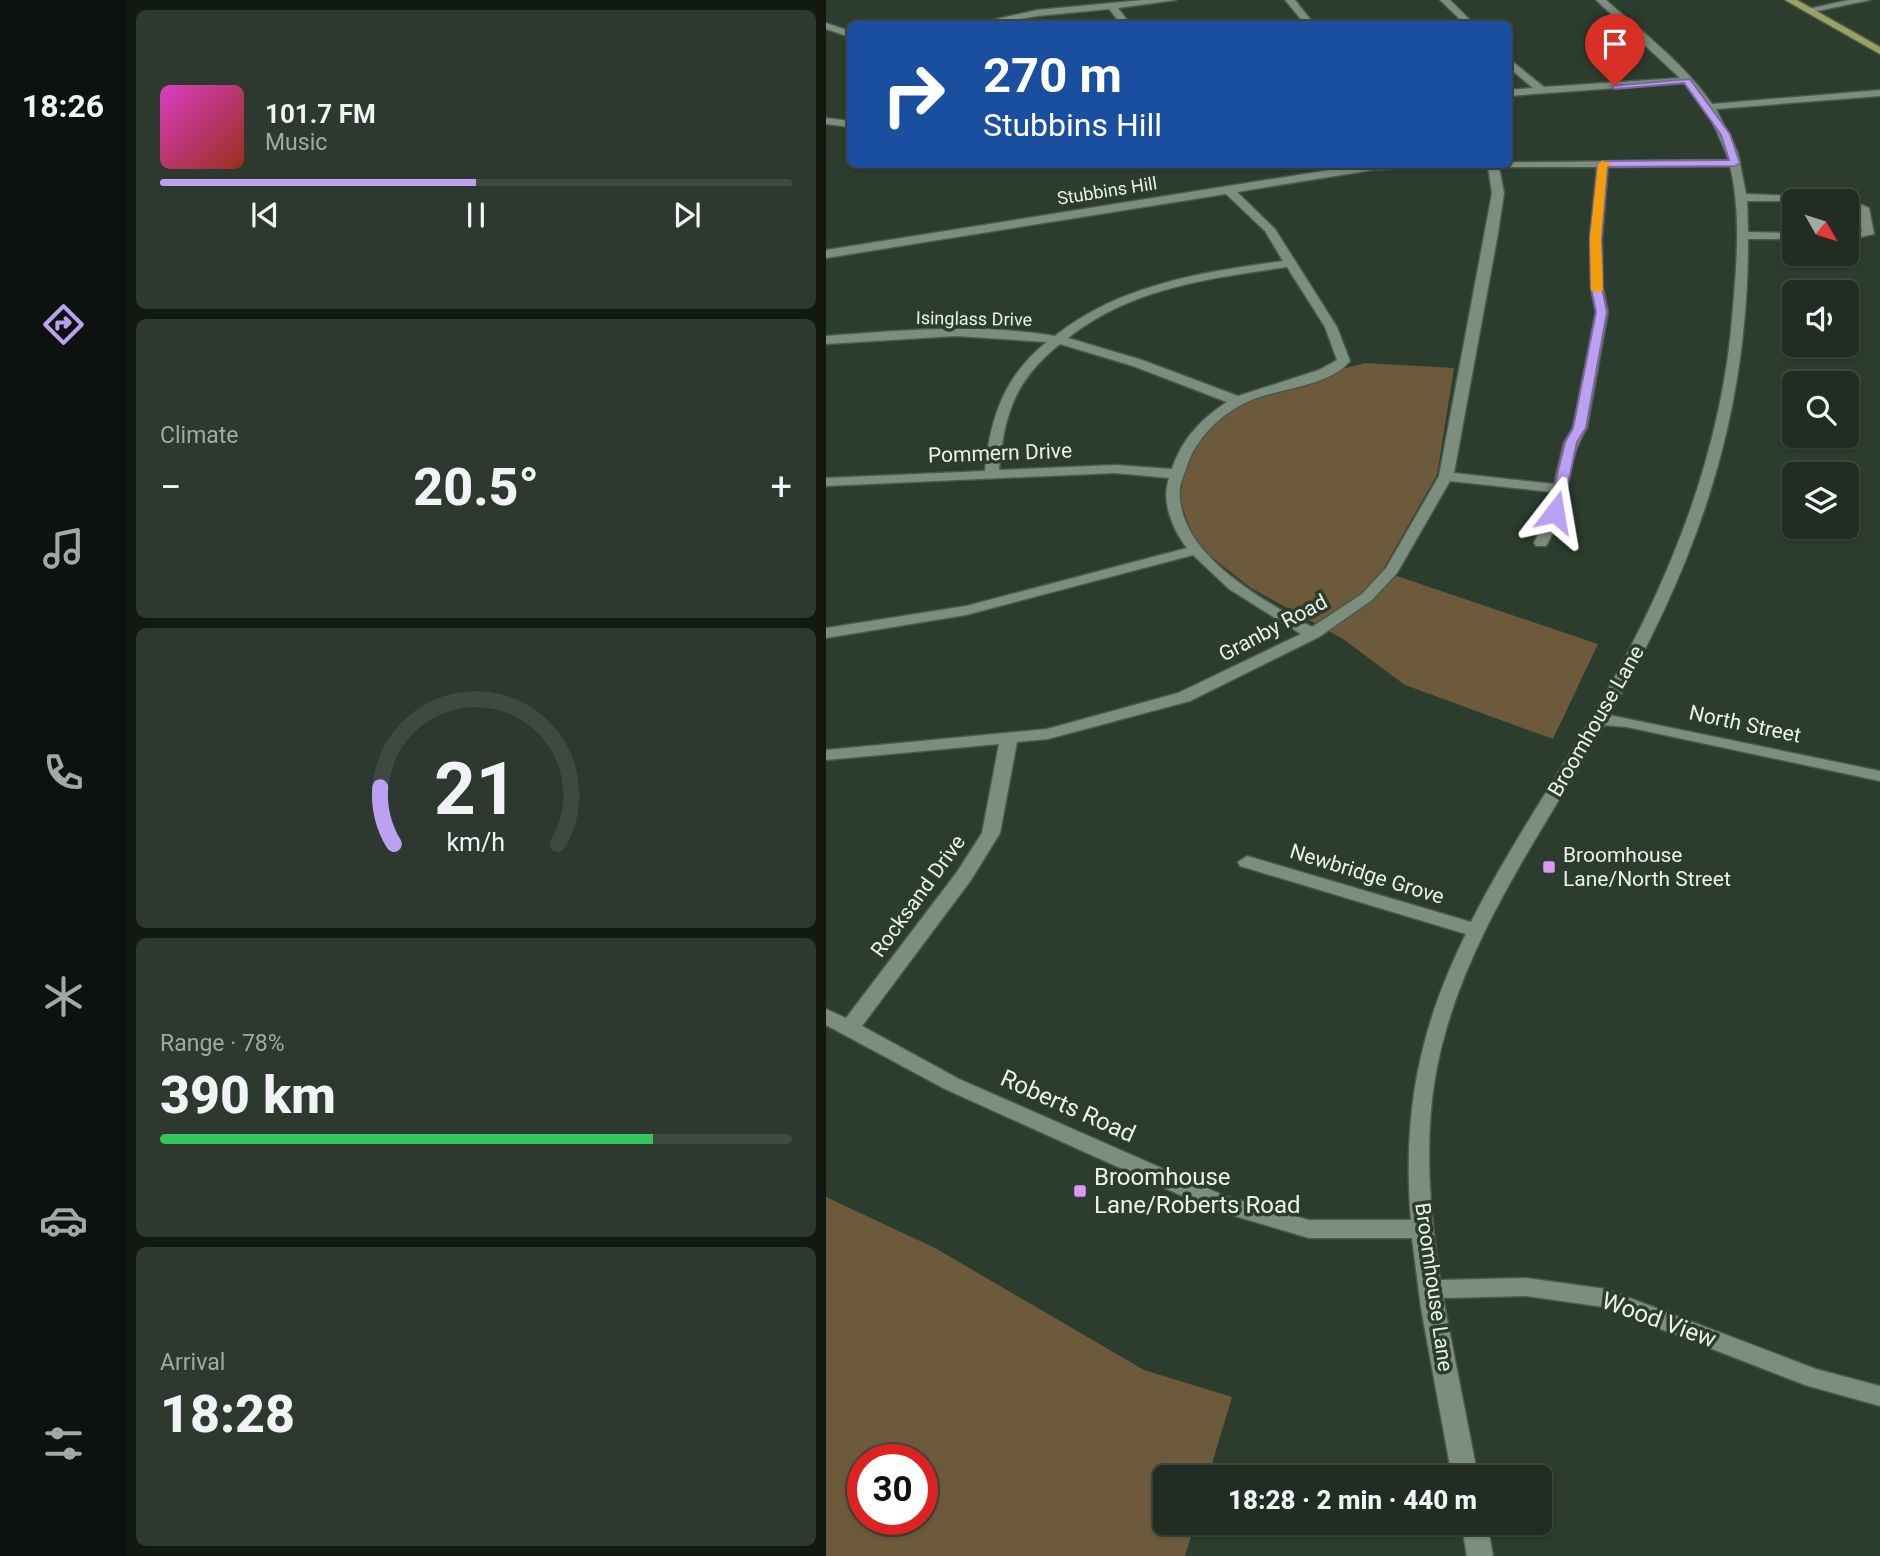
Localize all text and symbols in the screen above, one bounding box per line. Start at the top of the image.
pin [1585,14,1645,86]
icon: arrive [1596,25,1634,63]
text: 270 m [983,47,1122,104]
icon: right [868,49,959,140]
text: 18:26 [22,87,104,125]
text: 101.7 FM [265,99,376,129]
text: Stubbins Hill [983,106,1162,144]
text: Music [265,129,327,156]
street label: Stubbins Hill [1056,172,1158,209]
north arrow [1782,189,1858,266]
map controls [1782,189,1859,539]
icon: previous [246,196,284,234]
icon: pause [457,196,495,234]
icon: next [668,196,706,234]
button: sound [1782,280,1859,357]
icon: directions [39,300,88,349]
street label: Isinglass Drive [916,307,1032,330]
button: search [1782,371,1859,448]
text: Climate [160,422,239,449]
street label: Pommern Drive [928,438,1072,468]
text: 20.5° [413,457,539,518]
button: layers [1782,462,1859,539]
text: − [160,465,182,509]
text: + [770,465,792,509]
position arrow [1518,475,1592,549]
icon: music [39,524,88,573]
street label: Granby Road [1215,589,1331,667]
street label: Broomhouse Lane [1543,641,1649,801]
street label: North Street [1687,700,1803,748]
text: 21 [434,746,518,832]
icon: phone [39,748,88,797]
text: km/h [447,828,505,857]
street label: Rocksand Drive [866,830,970,962]
street label: Newbridge Grove [1287,839,1447,909]
place label: Broomhouse Lane/North Street [1563,843,1731,891]
marker: Broomhouse Lane/North Street [1541,859,1557,875]
icon: climate [39,972,88,1021]
text: Range · 78% [160,1030,285,1057]
street label: Roberts Road [996,1064,1140,1148]
text: 390 km [160,1065,336,1126]
place label: Broomhouse Lane/Roberts Road [1094,1163,1301,1219]
marker: Broomhouse Lane/Roberts Road [1072,1183,1088,1199]
icon: car [39,1196,88,1245]
street label: Broomhouse Lane [1410,1201,1458,1373]
street label: Wood View [1598,1286,1720,1354]
text: Arrival [160,1349,225,1376]
text: 18:28 [160,1384,295,1445]
icon: filters [39,1419,88,1468]
speed limit sign: 30 [847,1444,938,1535]
text: 18:28 · 2 min · 440 m [1228,1485,1477,1515]

